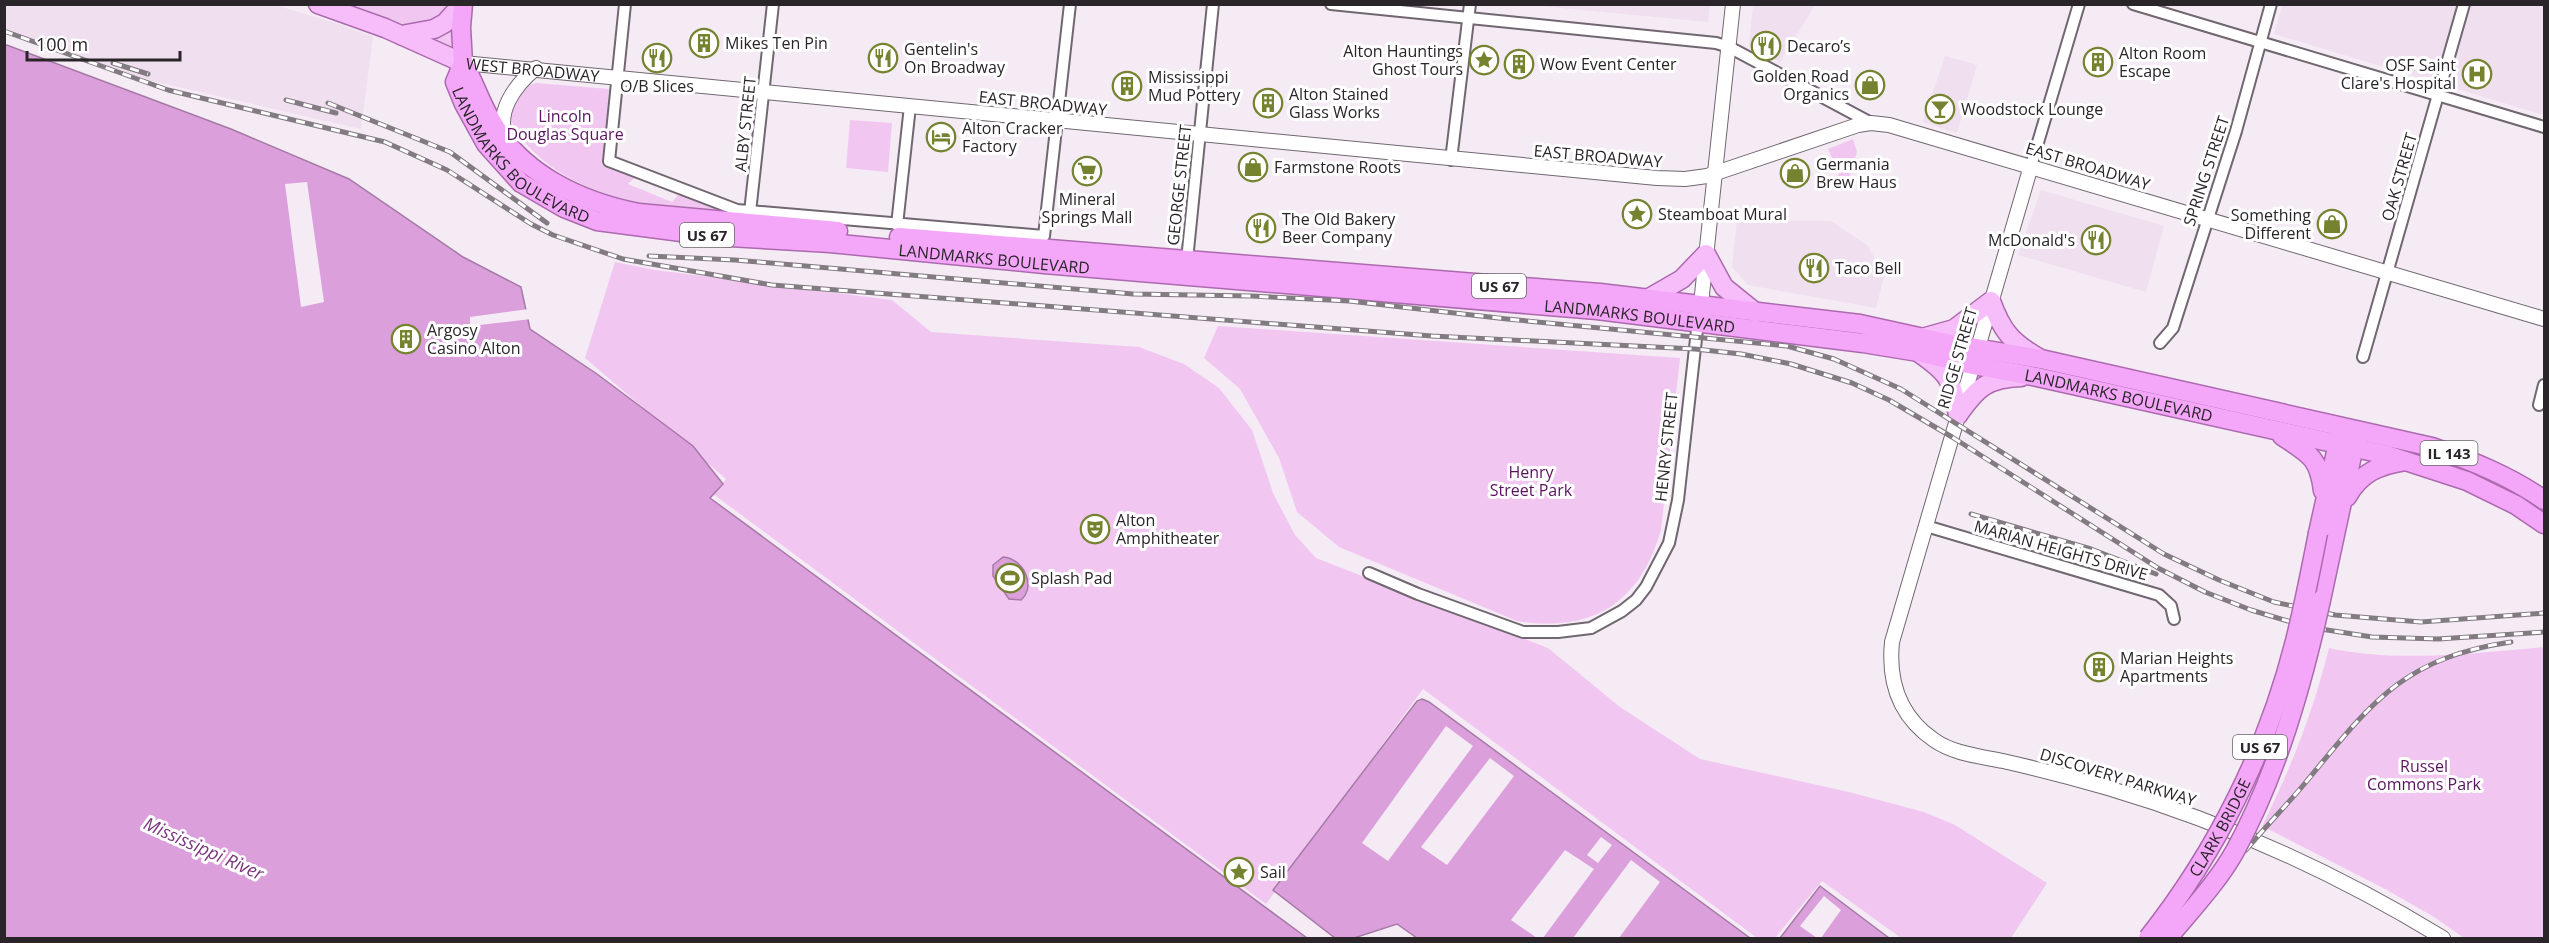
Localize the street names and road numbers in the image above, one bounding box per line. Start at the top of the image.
street label: WEST BROADWAY [465,52,600,87]
street label: ALBY STREET [729,75,761,173]
street label: LANDMARKS BOULEVARD [447,84,593,228]
street label: EAST BROADWAY [978,85,1108,121]
street label: SPRING STREET [2178,113,2234,229]
street label: GEORGE STREET [1162,123,1196,247]
street label: OAK STREET [2376,130,2422,224]
street label: EAST BROADWAY [2023,137,2153,195]
street label: EAST BROADWAY [1533,139,1663,173]
road number: US 67 [680,223,734,247]
street label: LANDMARKS BOULEVARD [898,239,1091,279]
road number: US 67 [1472,274,1526,298]
street label: LANDMARKS BOULEVARD [1543,295,1736,338]
street label: RIDGE STREET [1932,304,1982,411]
street label: LANDMARKS BOULEVARD [2023,364,2215,427]
street label: HENRY STREET [1649,391,1683,503]
road number: IL 143 [2420,441,2478,465]
street label: MARIAN HEIGHTS DRIVE [1972,515,2150,585]
road number: US 67 [2233,735,2287,759]
street label: DISCOVERY PARKWAY [2037,743,2199,811]
street label: CLARK BRIDGE [2184,775,2256,881]

